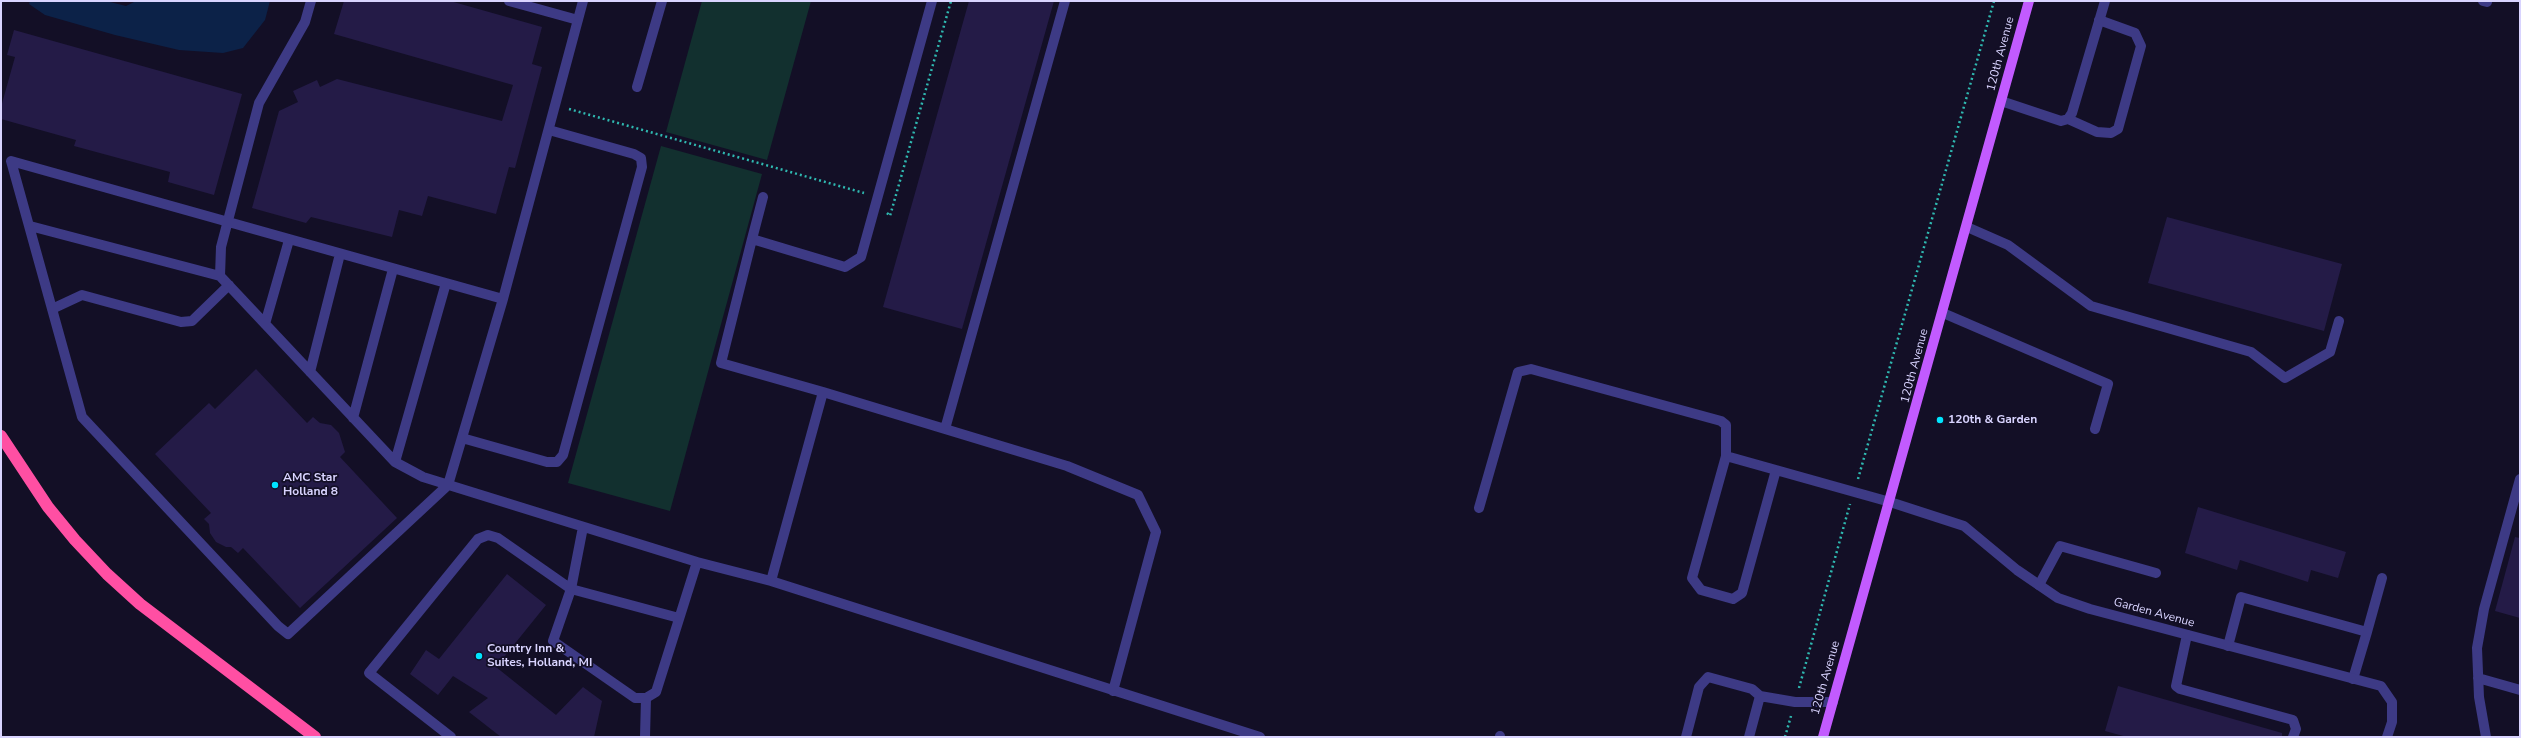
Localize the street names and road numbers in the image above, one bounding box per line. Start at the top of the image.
street label: 120th Avenue [1984,15,2018,93]
street label: 120th Avenue [1898,327,1932,405]
street label: Garden Avenue [2112,595,2196,631]
street label: 120th Avenue [1809,639,1843,717]

